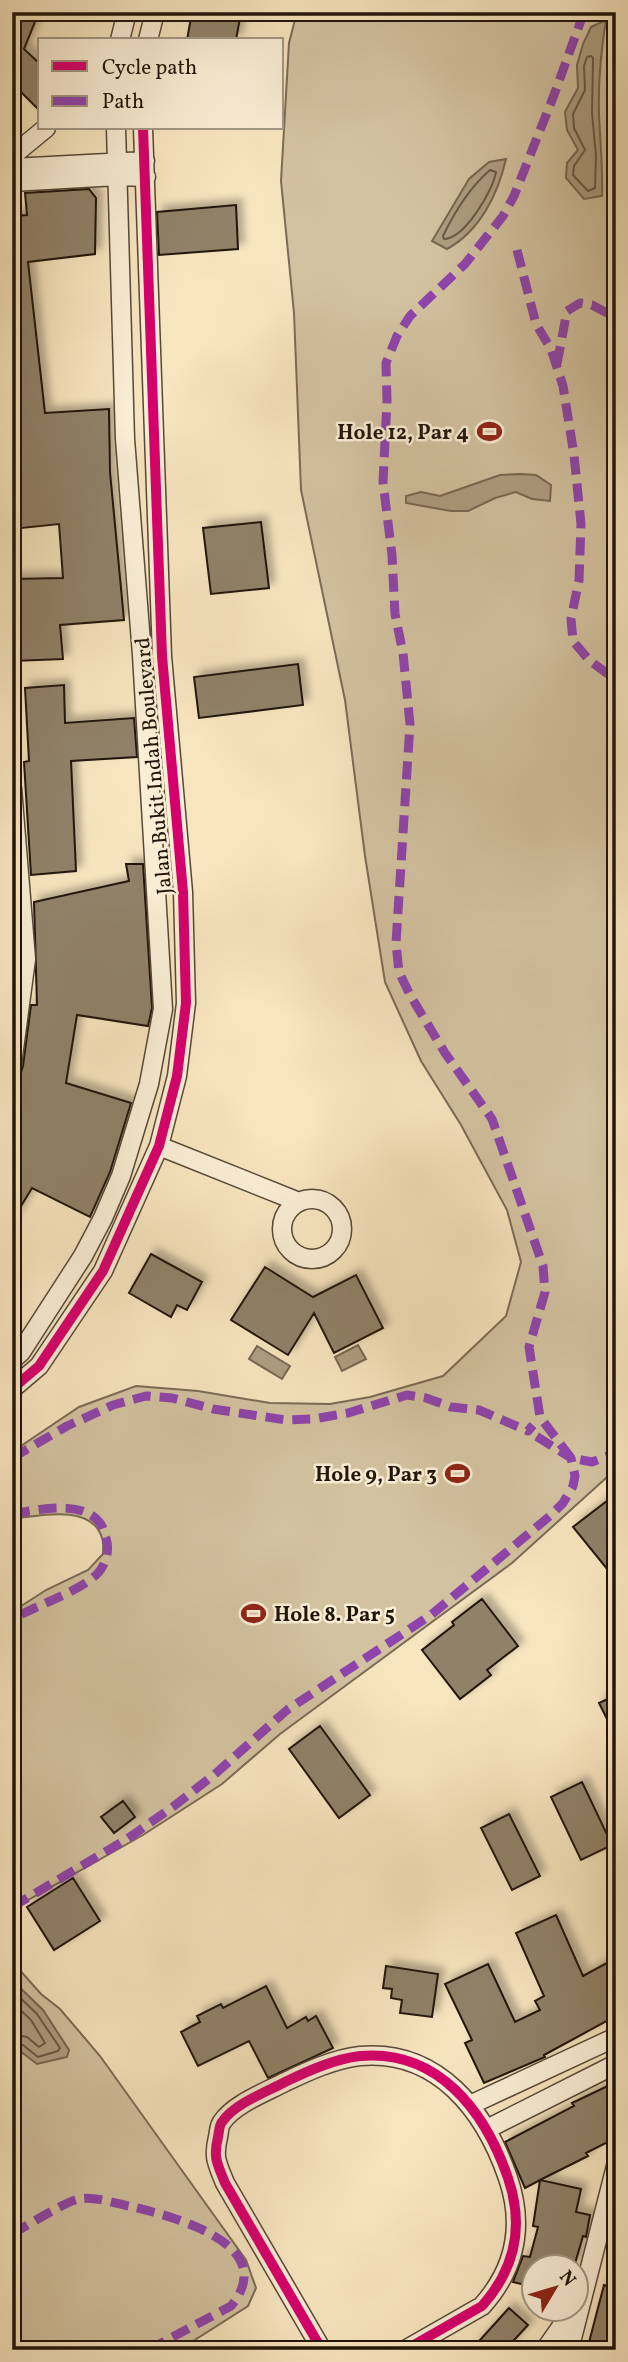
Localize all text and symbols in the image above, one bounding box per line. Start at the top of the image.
legend [38,38,284,130]
text: Cycle path [102,54,197,83]
text: Path [102,88,144,117]
sports icon: Hole 12, Par 4 [475,418,503,446]
place label: Hole 12, Par 4 [337,419,469,448]
street label: Jalan Bukit Indah Boulevard [129,636,180,896]
sports icon: Hole 9, Par 3 [443,1460,471,1488]
place label: Hole 9, Par 3 [315,1461,437,1490]
sports icon: Hole 8. Par 5 [240,1600,268,1628]
place label: Hole 8. Par 5 [274,1601,395,1630]
north arrow [520,2254,590,2324]
text: N [552,2265,581,2292]

